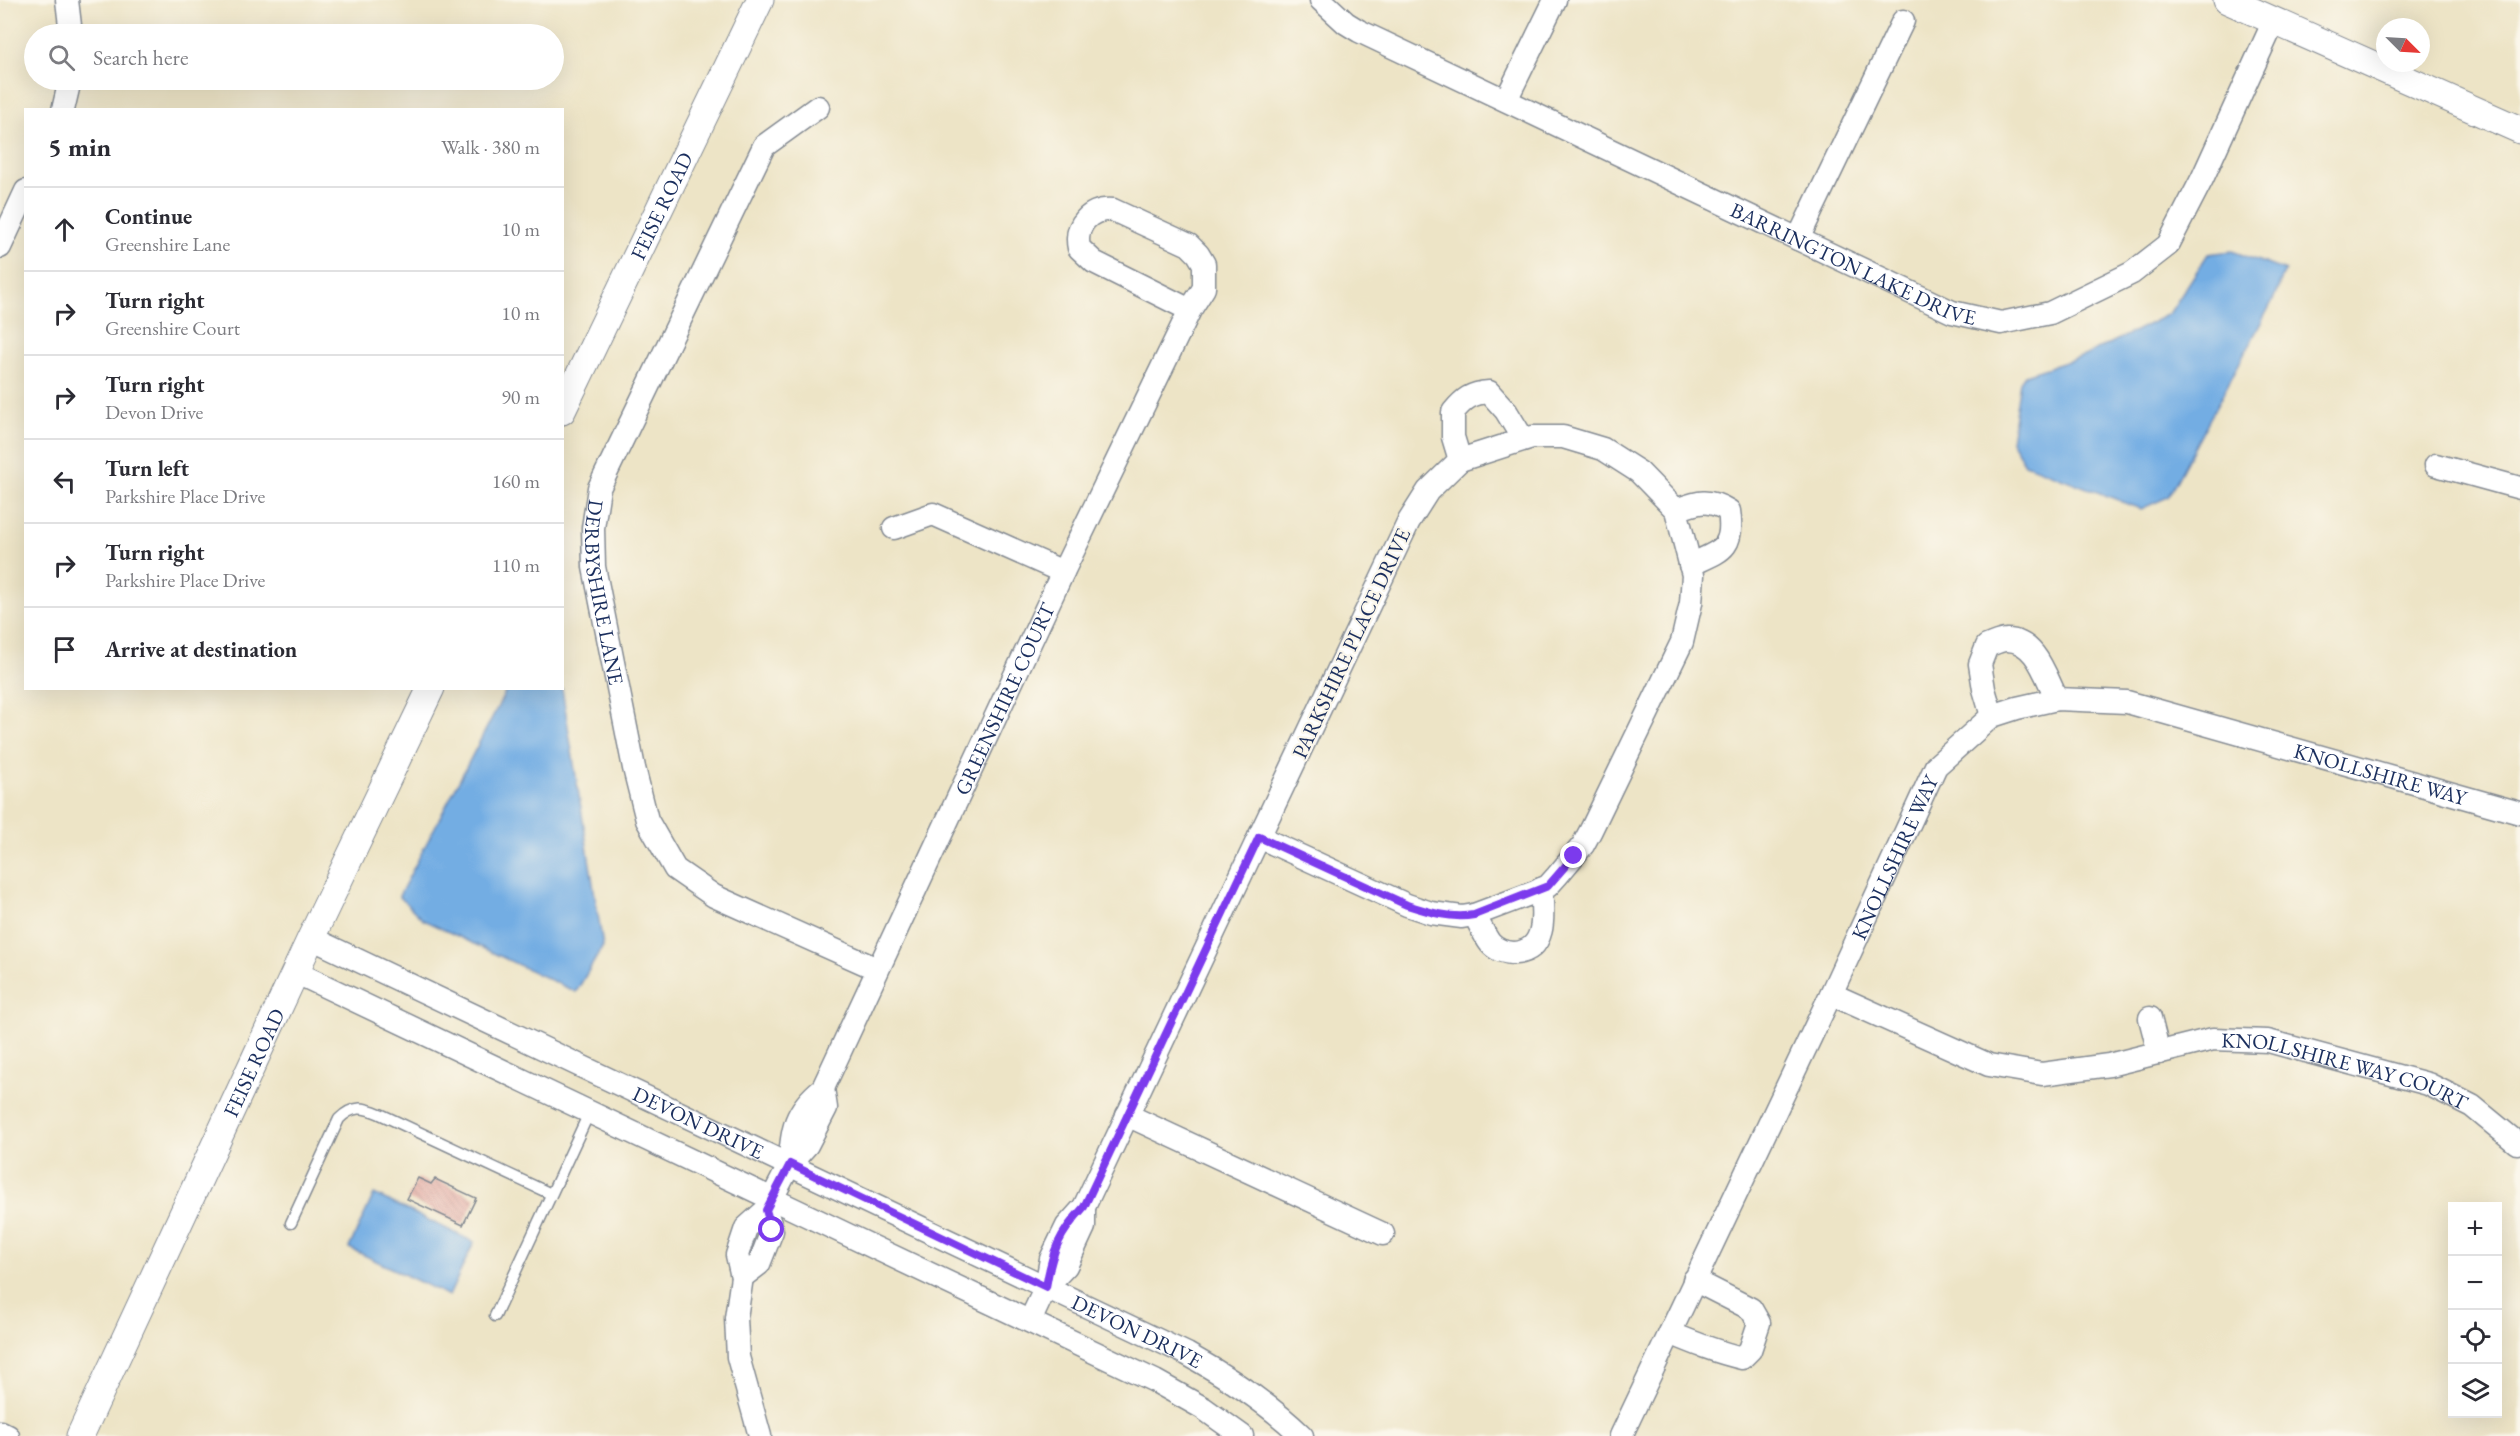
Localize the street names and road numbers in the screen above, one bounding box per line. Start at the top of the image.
street label: FEISE ROAD [624,147,698,264]
street label: BARRINGTON LAKE DRIVE [1726,196,1979,331]
street label: DERBYSHIRE LANE [579,498,631,687]
street label: PARKSHIRE PLACE DRIVE [1286,523,1416,762]
street label: GREENSHIRE COURT [948,597,1061,799]
street label: KNOLLSHIRE WAY [2291,736,2471,811]
street label: KNOLLSHIRE WAY [1845,769,1944,944]
street label: FEISE ROAD [217,1004,290,1121]
street label: KNOLLSHIRE WAY COURT [2221,1026,2474,1116]
street label: DEVON DRIVE [629,1079,769,1165]
street label: DEVON DRIVE [1068,1288,1208,1374]

